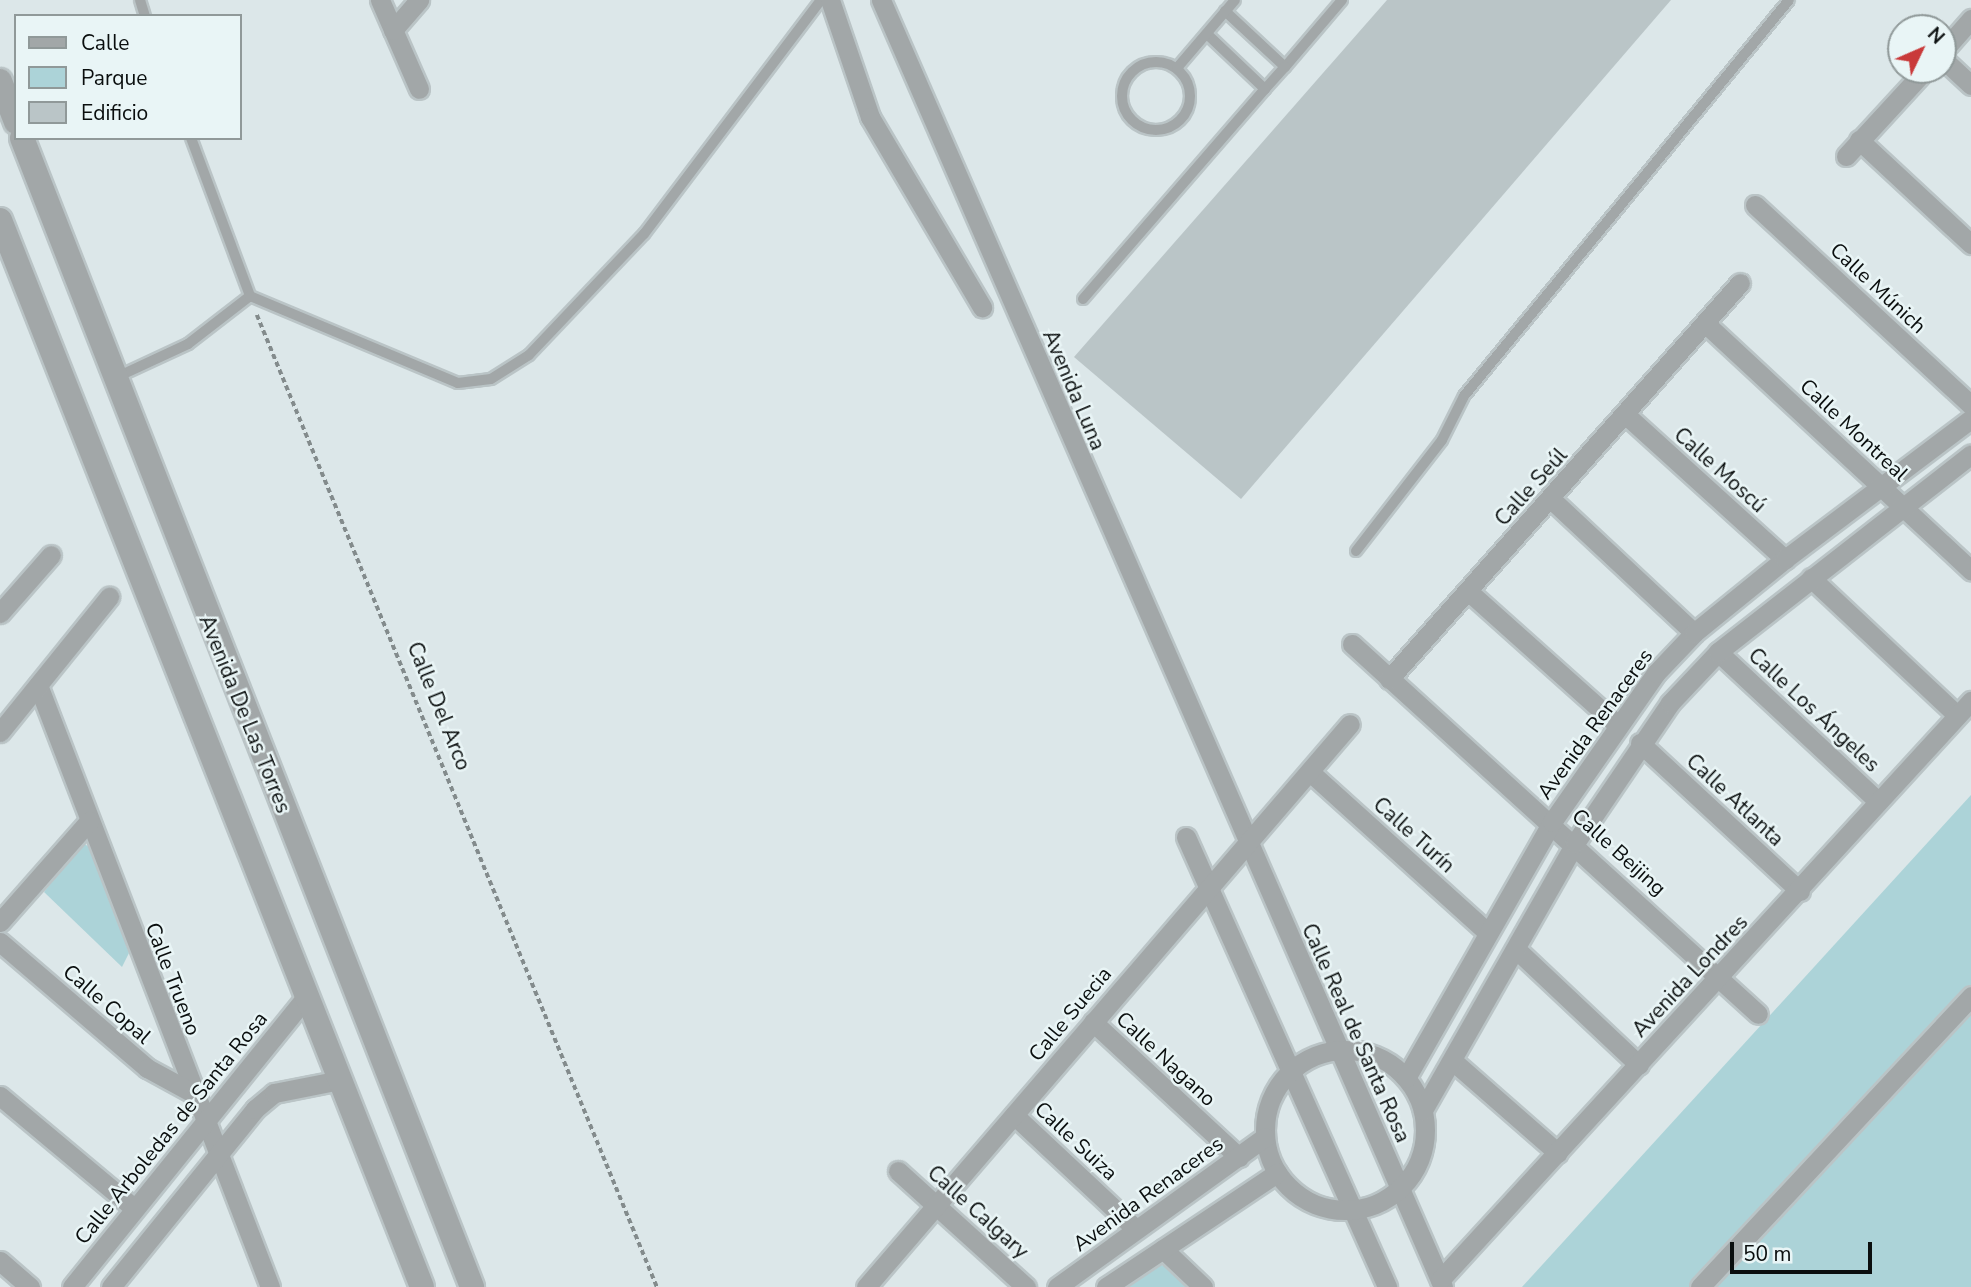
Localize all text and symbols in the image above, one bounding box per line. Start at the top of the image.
legend [14,14,242,140]
north arrow [1887,14,1957,84]
text: N [1921,22,1950,50]
text: Calle [81,29,129,57]
text: Parque [81,64,148,92]
text: Edificio [81,99,148,127]
street label: Calle Múnich [1825,237,1931,339]
street label: Avenida Luna [1037,326,1111,454]
street label: Calle Montreal [1795,374,1913,486]
street label: Calle Moscú [1669,422,1771,518]
street label: Calle Seúl [1490,443,1572,531]
street label: Avenida De Las Torres [194,611,296,817]
street label: Calle Del Arco [402,638,476,774]
street label: Calle Los Ángeles [1743,643,1885,777]
street label: Avenida Renaceres [1532,644,1658,804]
street label: Calle Atlanta [1681,749,1789,851]
street label: Calle Turín [1368,792,1460,878]
street label: Calle Beijing [1567,803,1671,901]
street label: Avenida Londres [1627,910,1753,1042]
street label: Calle Trueno [140,919,206,1039]
street label: Calle Real de Santa Rosa [1296,920,1416,1146]
street label: Calle Copal [58,959,156,1049]
street label: Calle Suecia [1023,962,1117,1066]
street label: Calle Nagano [1111,1006,1221,1112]
street label: Calle Arboledas de Santa Rosa [69,1007,273,1249]
street label: Calle Suiza [1029,1096,1123,1186]
street label: Avenida Renaceres [1068,1131,1228,1257]
street label: Calle Calgary [922,1160,1034,1264]
scale bar [1733,1228,1875,1272]
text: 50 m [1743,1240,1792,1268]

